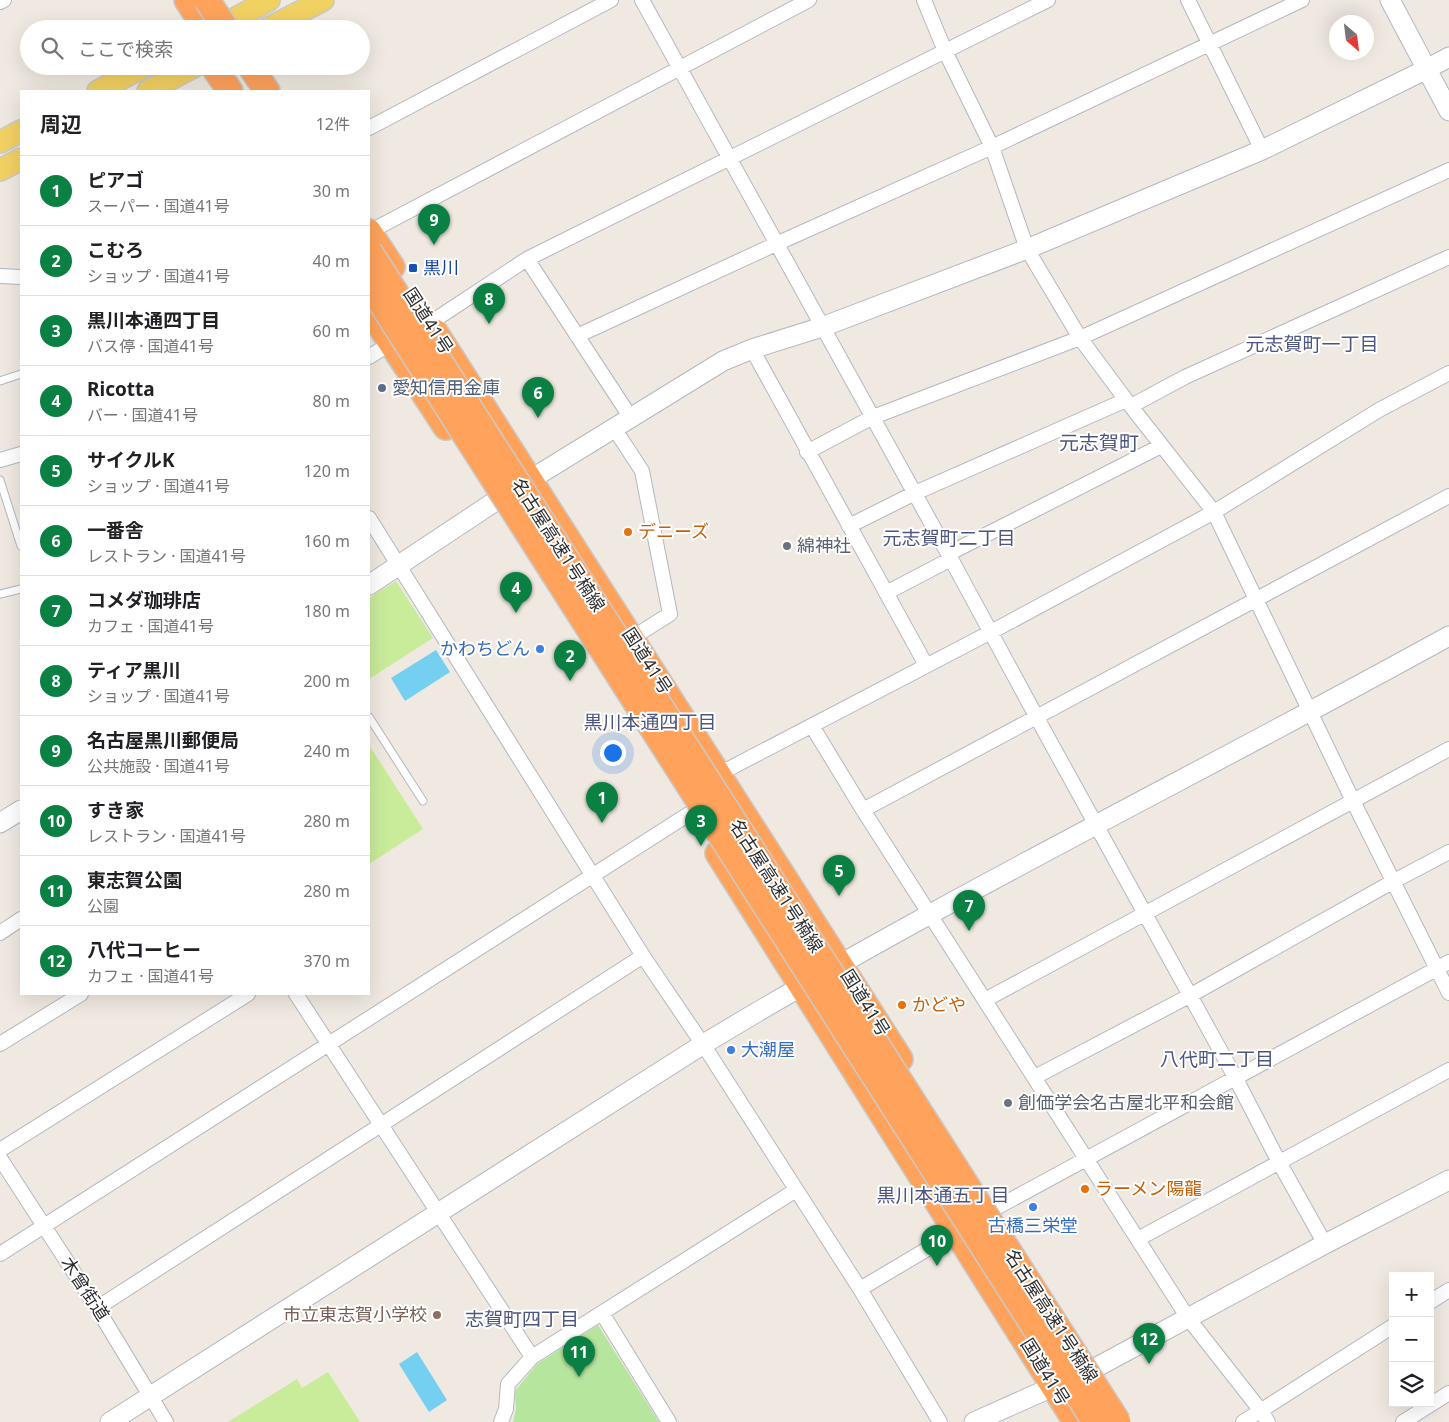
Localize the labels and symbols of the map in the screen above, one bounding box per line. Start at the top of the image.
north arrow [1329,15,1374,60]
pin: 9 [418,204,450,245]
place label: 黒川 [423,255,459,279]
marker: 黒川 [407,262,419,274]
street label: 国道41号 [398,283,459,358]
pin: 8 [473,283,505,324]
district label: 元志賀町一丁目 [1245,331,1379,357]
place label: 愛知信用金庫 [392,375,500,399]
pin: 6 [522,377,554,418]
marker: 愛知信用金庫 [376,382,388,394]
district label: 元志賀町 [1059,429,1139,456]
street label: 名古屋高速1号楠線 [507,473,611,616]
place label: デニーズ [638,519,709,543]
district label: 元志賀町二丁目 [882,525,1016,551]
marker: デニーズ [622,526,634,538]
place label: 綿神社 [797,533,851,557]
marker: 綿神社 [781,540,793,552]
pin: 4 [500,572,532,613]
street label: 国道41号 [617,623,678,698]
place label: かわちどん [440,636,530,660]
pin: 2 [554,640,586,681]
marker: かわちどん [534,643,546,655]
district label: 黒川本通四丁目 [583,709,717,735]
your location [600,740,626,766]
pin: 1 [586,782,618,823]
pin: 3 [685,805,717,846]
street label: 名古屋高速1号楠線 [725,814,829,957]
pin: 5 [823,855,855,896]
pin: 7 [953,890,985,931]
street label: 国道41号 [836,964,896,1040]
place label: かどや [912,992,966,1016]
marker: かどや [896,999,908,1011]
place label: 大潮屋 [741,1037,795,1061]
marker: 大潮屋 [725,1044,737,1056]
district label: 八代町二丁目 [1160,1046,1274,1072]
place label: 創価学会名古屋北平和会館 [1018,1090,1234,1114]
marker: 創価学会名古屋北平和会館 [1002,1097,1014,1109]
place label: ラーメン陽龍 [1095,1176,1202,1200]
district label: 黒川本通五丁目 [876,1182,1010,1208]
marker: ラーメン陽龍 [1079,1183,1091,1195]
marker: 古橋三栄堂 [1027,1201,1039,1213]
place label: 古橋三栄堂 [988,1213,1078,1237]
pin: 10 [921,1225,953,1266]
street label: 名古屋高速1号楠線 [1000,1244,1104,1387]
street label: 木曾街道 [56,1252,116,1325]
place label: 市立東志賀小学校 [283,1302,427,1326]
district label: 志賀町四丁目 [465,1306,579,1332]
marker: 市立東志賀小学校 [431,1309,443,1321]
pin: 12 [1133,1323,1165,1364]
street label: 国道41号 [1016,1333,1076,1409]
pin: 11 [563,1336,595,1377]

